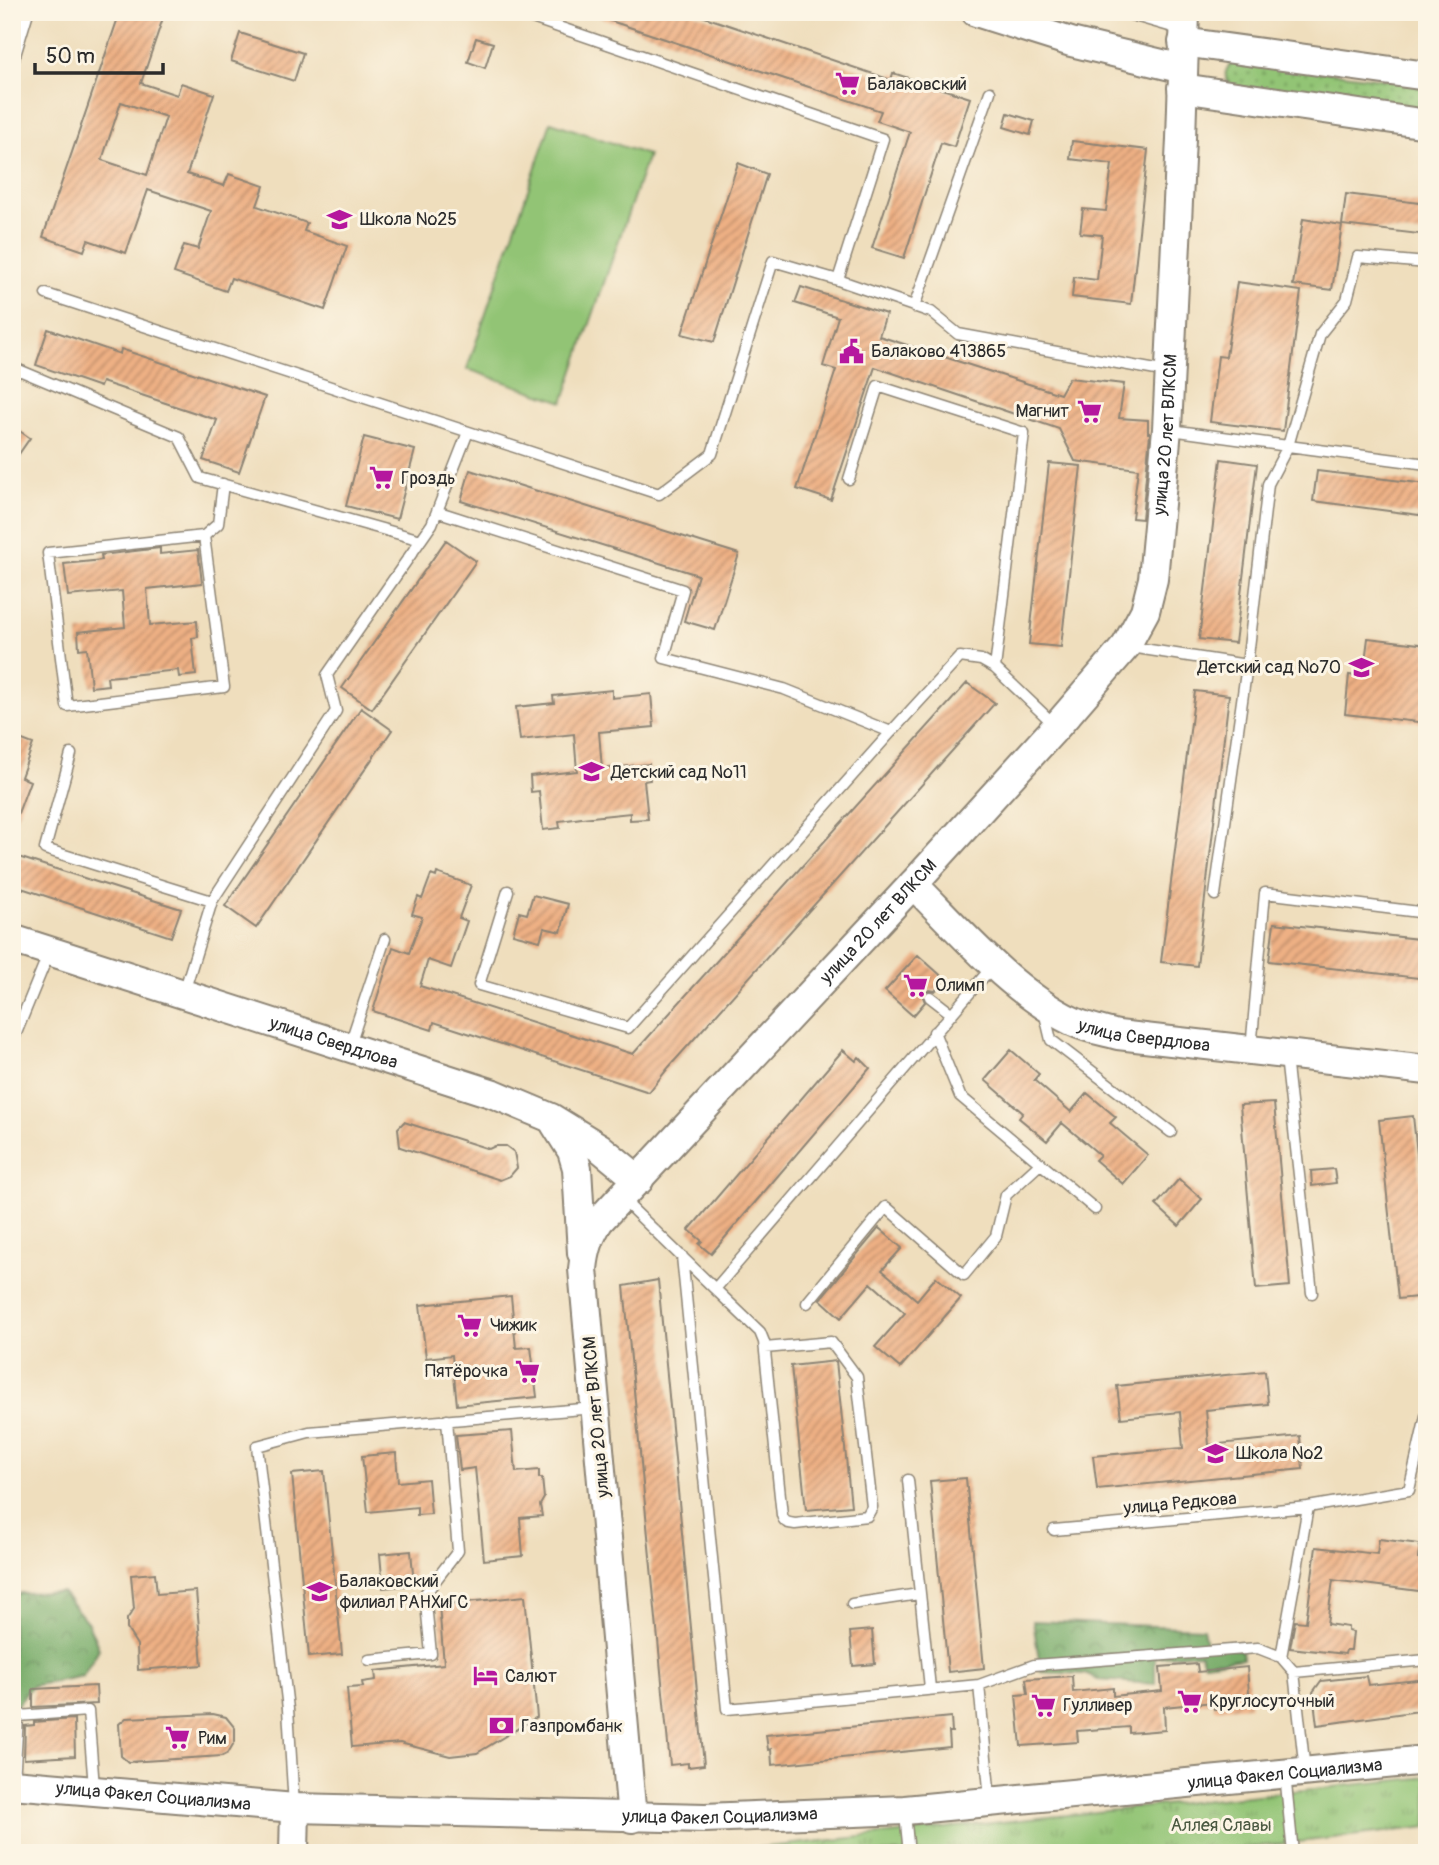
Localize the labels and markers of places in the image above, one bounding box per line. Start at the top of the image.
supermarket icon: Балаковский [833,70,861,98]
place label: Балаковский [867,73,967,96]
school or university icon: Школа №25 [326,205,354,233]
place label: Школа №25 [360,208,457,231]
public building icon: Балаково 413865 [837,337,865,365]
place label: Балаково 413865 [871,340,1006,363]
supermarket icon: Магнит [1075,397,1103,425]
place label: Магнит [1016,400,1069,423]
supermarket icon: Гроздь [367,464,395,492]
place label: Гроздь [401,467,456,490]
school or university icon: Детский сад №70 [1347,653,1375,681]
place label: Детский сад №70 [1196,656,1341,679]
school or university icon: Детский сад №11 [577,758,605,786]
place label: Детский сад №11 [610,761,747,784]
supermarket icon: Олимп [901,971,929,999]
place label: Олимп [935,974,985,997]
supermarket icon: Чижик [456,1311,484,1339]
place label: Чижик [490,1314,538,1337]
supermarket icon: Пятёрочка [514,1357,542,1385]
place label: Пятёрочка [425,1360,508,1383]
school or university icon: Школа №2 [1202,1439,1230,1467]
place label: Школа №2 [1236,1442,1323,1465]
place label: Балаковский филиал РАНХиГС [339,1570,468,1614]
school or university icon: Балаковский филиал РАНХиГС [305,1577,333,1605]
hotel icon: Салют [471,1662,499,1690]
place label: Салют [505,1665,557,1688]
supermarket icon: Круглосуточный [1175,1687,1203,1715]
place label: Круглосуточный [1209,1690,1335,1713]
supermarket icon: Гулливер [1029,1691,1057,1719]
place label: Гулливер [1063,1694,1132,1717]
bank icon: Газпромбанк [487,1712,515,1740]
place label: Газпромбанк [521,1715,623,1738]
supermarket icon: Рим [164,1724,192,1752]
place label: Рим [198,1727,227,1750]

